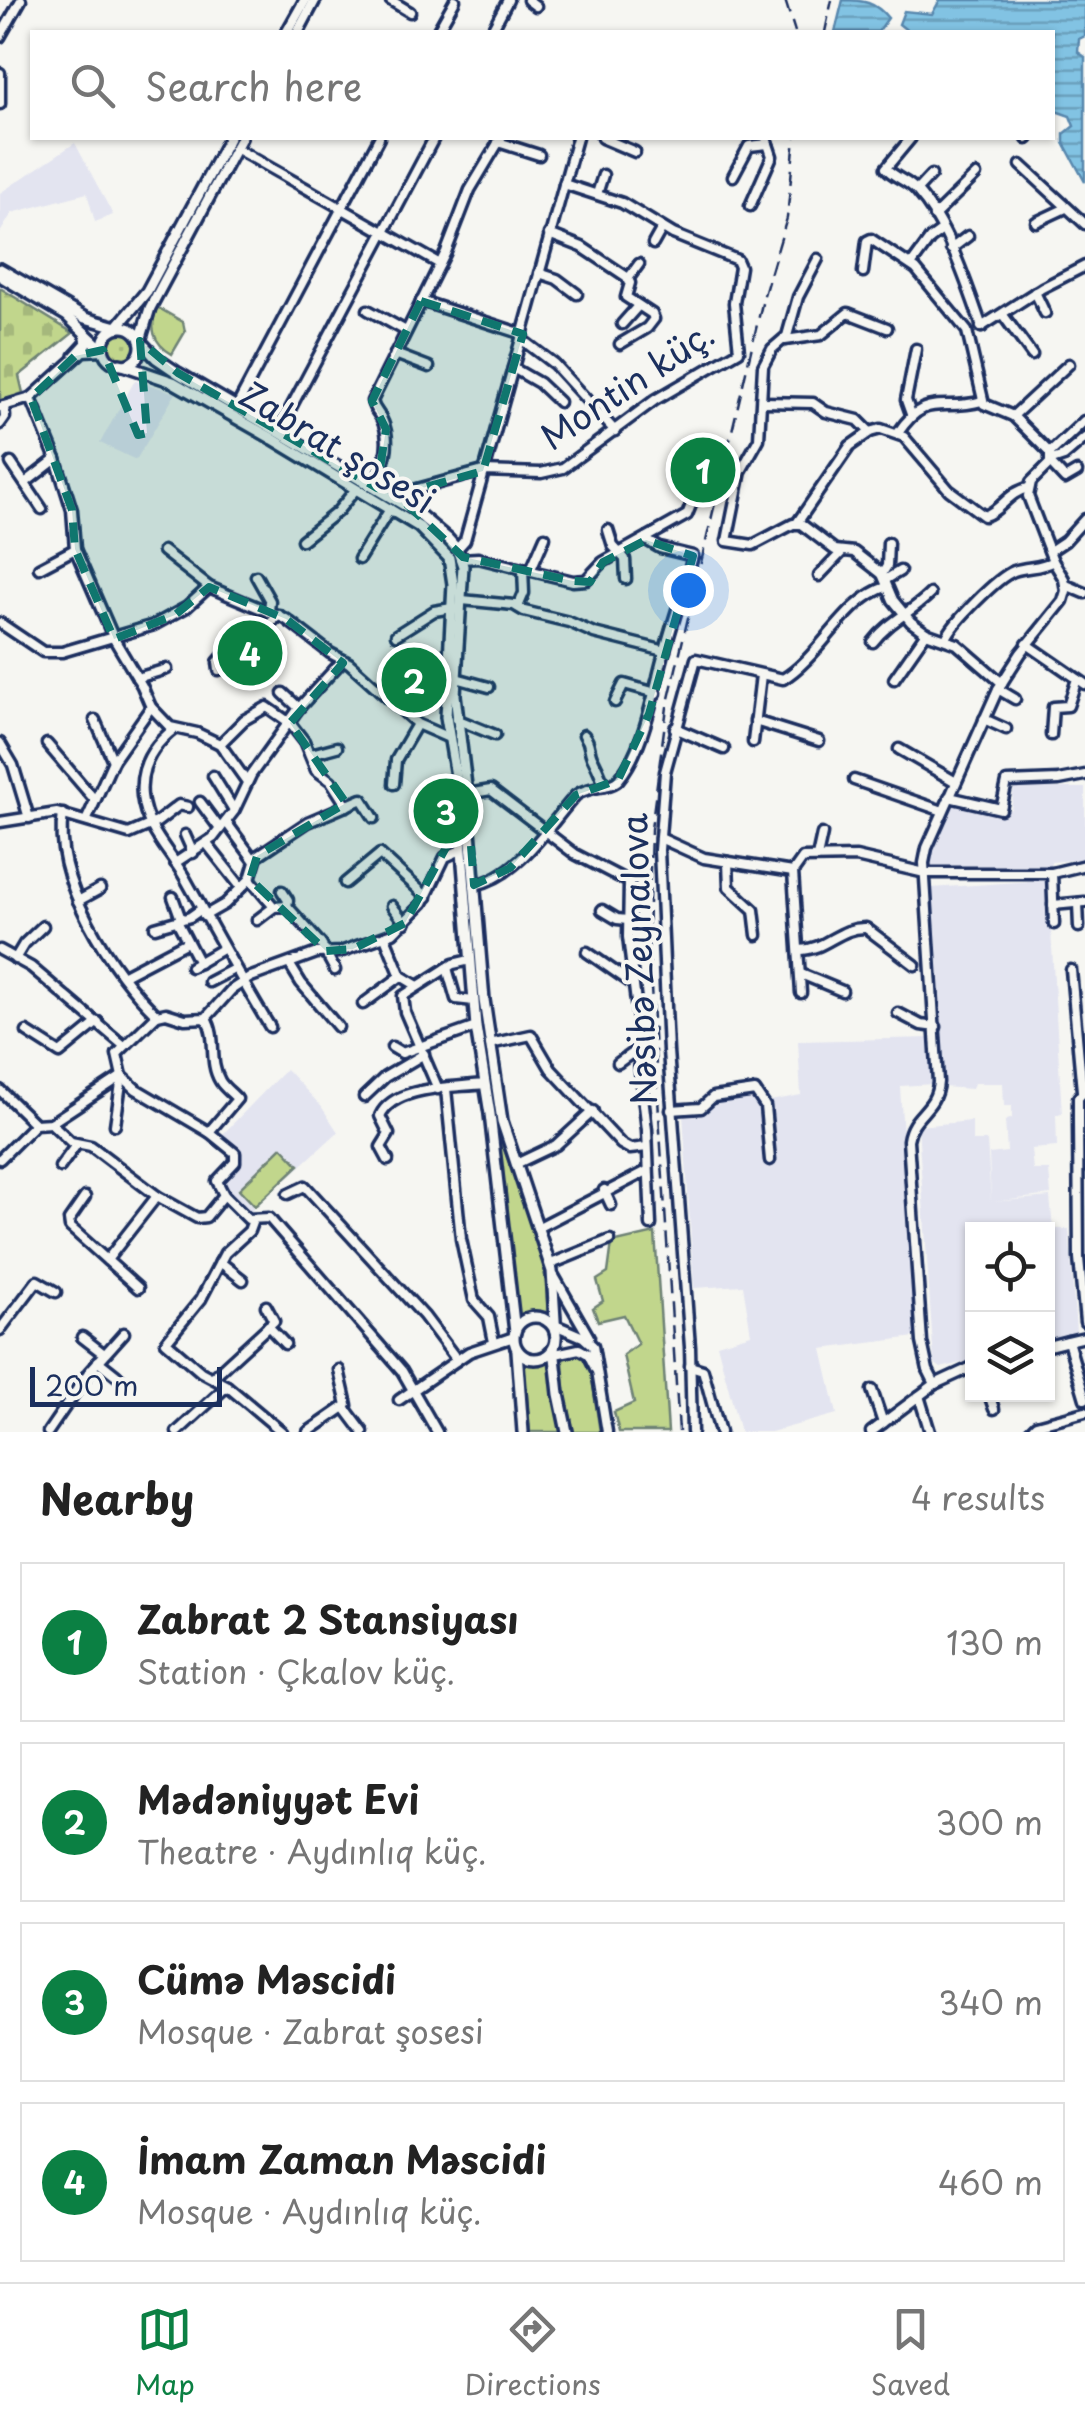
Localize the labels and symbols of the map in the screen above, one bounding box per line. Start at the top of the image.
street label: Montin küç. [529,306,724,462]
street label: Zabrat şosesi [230,366,446,525]
pin: 1 [670,432,736,508]
your location [663,565,714,616]
pin: 4 [218,616,282,690]
pin: 2 [382,642,446,718]
pin: 3 [414,774,478,848]
street label: Nəsibə Zeynalova [606,812,669,1106]
scale bar [30,1362,222,1406]

